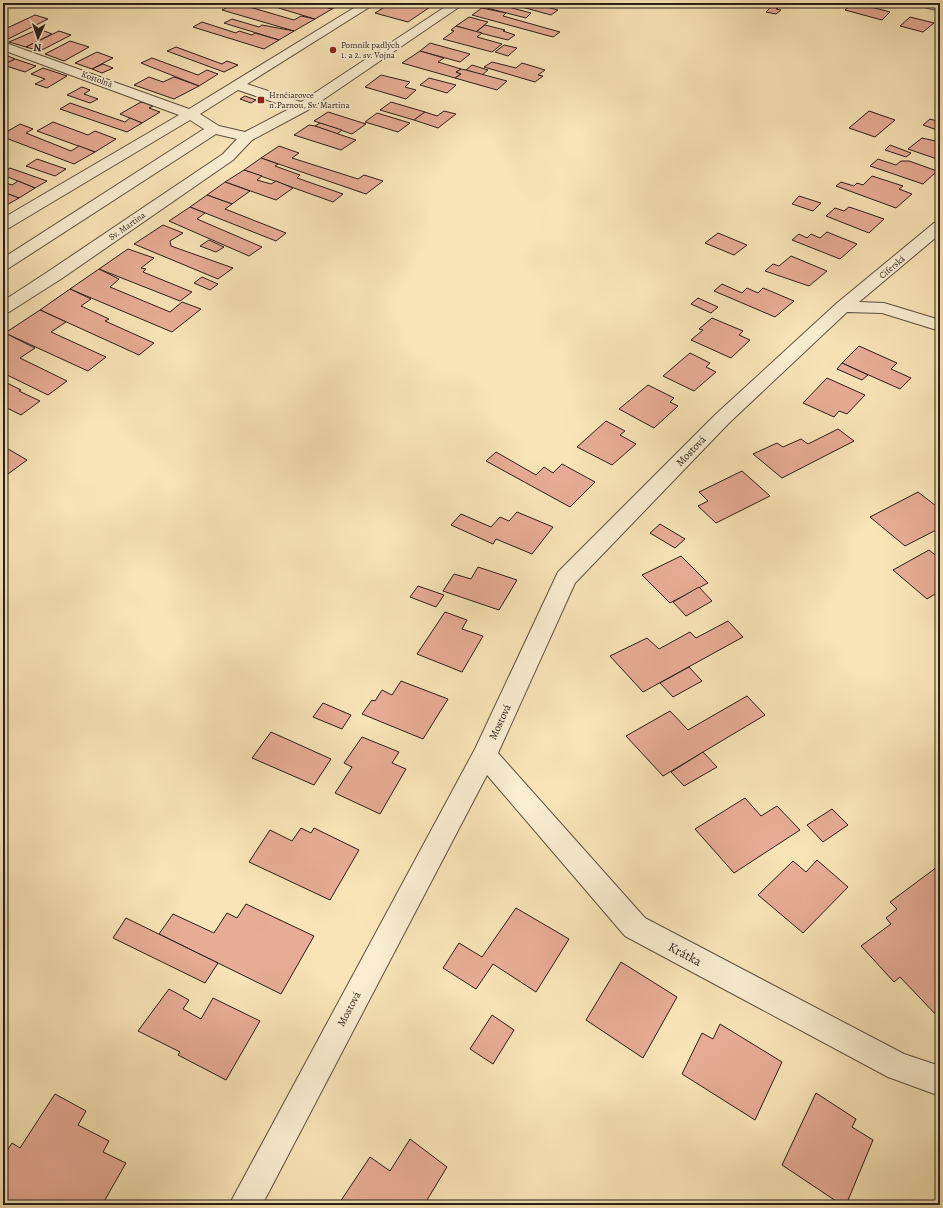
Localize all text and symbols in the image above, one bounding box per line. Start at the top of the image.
north arrow [18,18,58,58]
place label: Pomník padlých 1. a 2. sv. Vojna [341,39,400,61]
text: N [33,40,42,55]
marker: Pomník padlých 1. a 2. sv. Vojna [328,45,338,55]
street label: Kostolná [80,68,115,90]
place label: Hrnčiarovce n.Parnou, Sv. Martina [269,89,351,111]
marker: Hrnčiarovce n.Parnou, Sv. Martina [256,95,266,105]
street label: Sv. Martina [106,209,148,243]
street label: Cíferská [877,252,908,281]
street label: Mostová [672,432,710,470]
street label: Mostová [485,701,515,742]
street label: Krátka [665,938,705,970]
street label: Mostová [334,988,365,1029]

